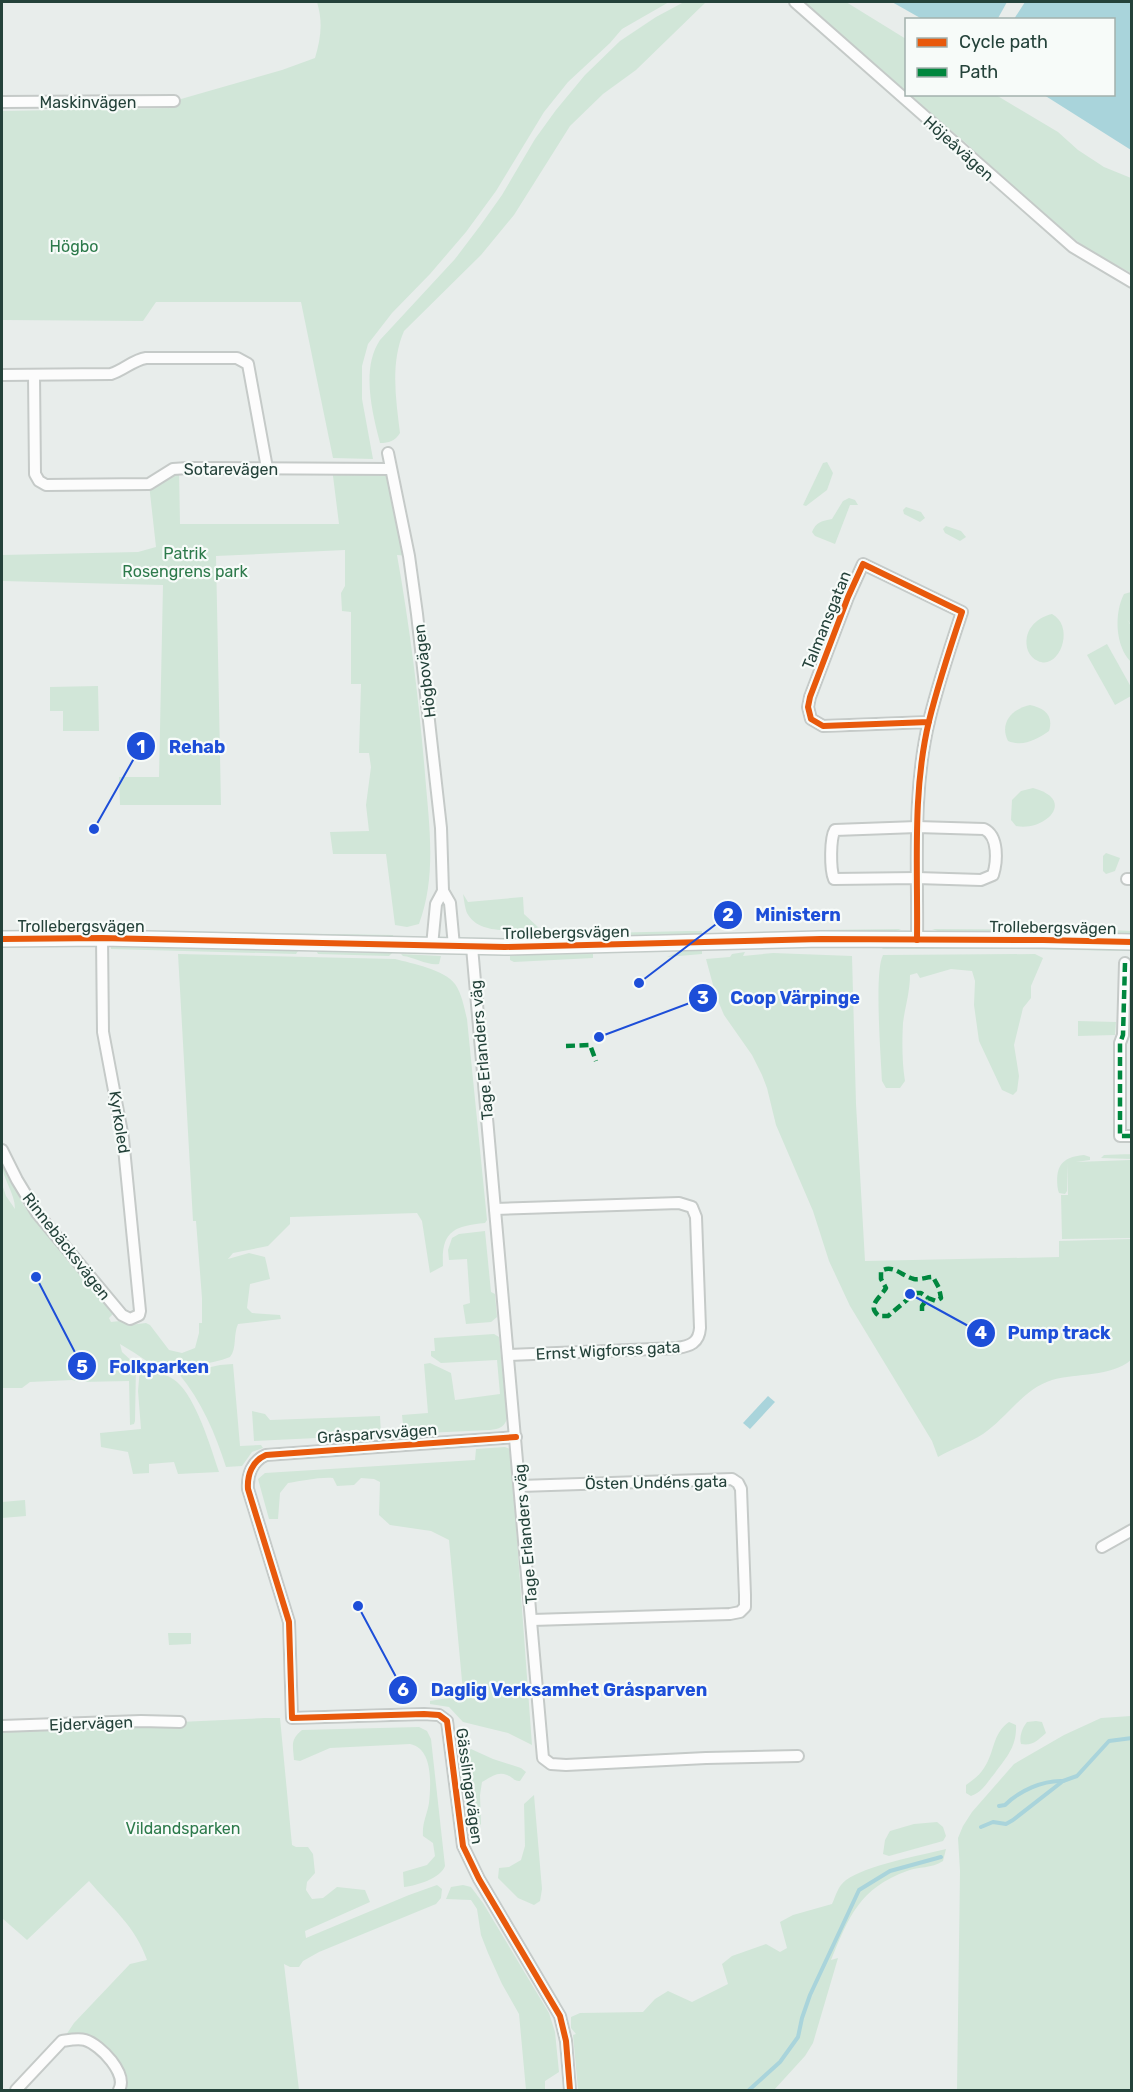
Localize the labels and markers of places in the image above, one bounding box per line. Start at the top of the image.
callout: Rehab [126,728,237,764]
callout: Ministern [713,897,852,933]
callout: Coop Värpinge [688,980,873,1016]
callout: Pump track [966,1315,1123,1351]
callout: Folkparken [67,1348,221,1384]
callout: Daglig Verksamhet Gråsparven [388,1672,719,1708]

